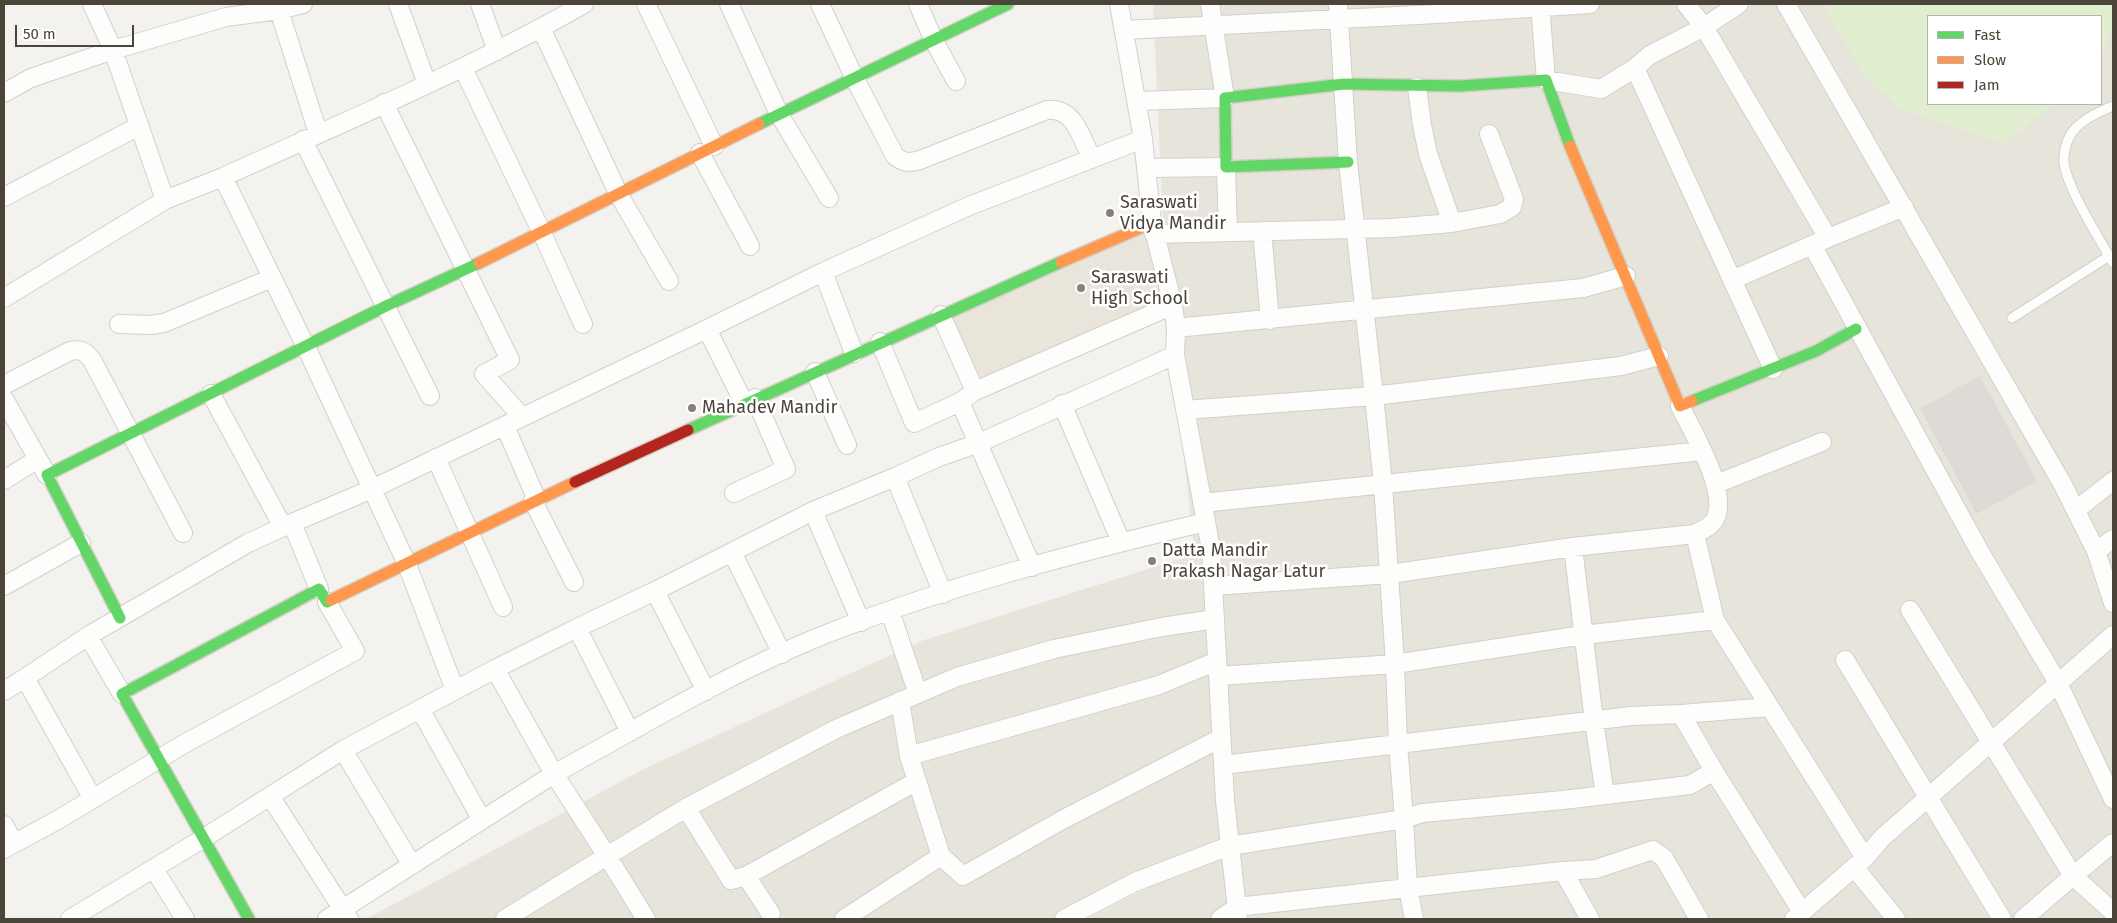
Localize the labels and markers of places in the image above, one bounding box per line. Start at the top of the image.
place label: Saraswati Vidya Mandir [1120,192,1226,234]
marker: Saraswati Vidya Mandir [1104,207,1116,219]
place label: Saraswati High School [1091,267,1188,310]
marker: Saraswati High School [1075,282,1087,294]
place label: Mahadev Mandir [702,397,837,419]
marker: Mahadev Mandir [686,402,698,414]
place label: Datta Mandir Prakash Nagar Latur [1162,540,1325,582]
marker: Datta Mandir Prakash Nagar Latur [1146,555,1158,567]

